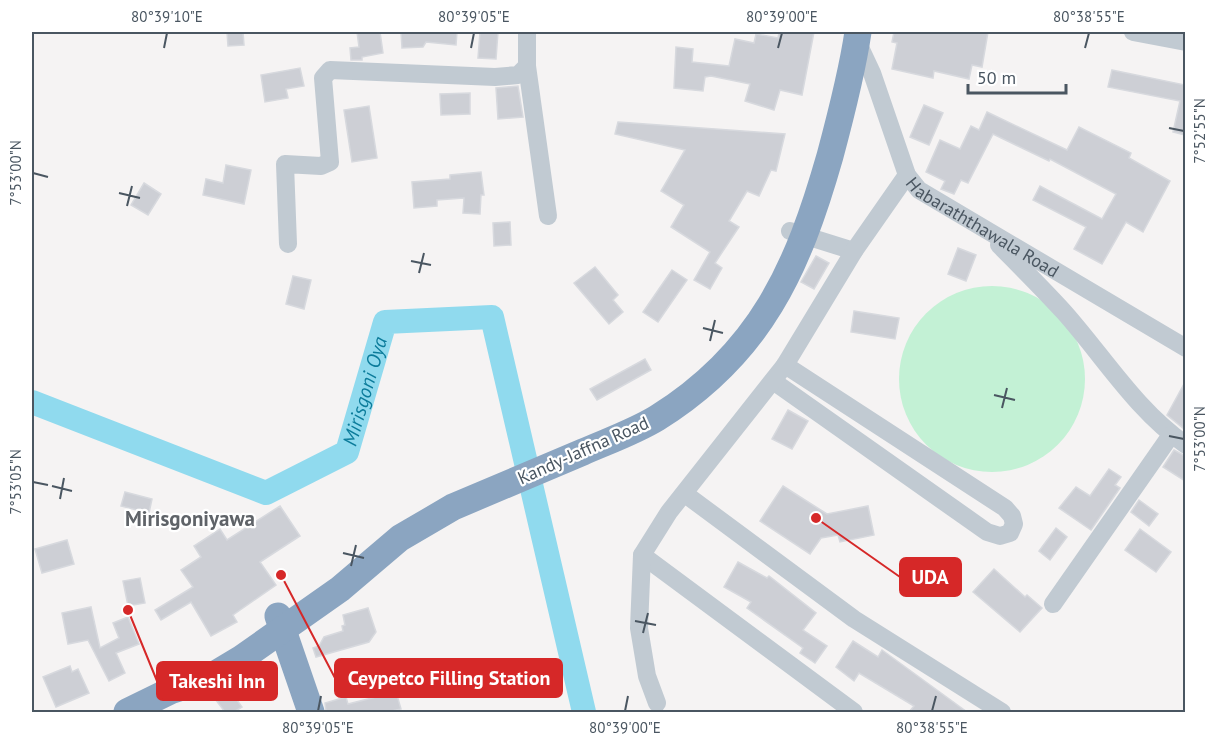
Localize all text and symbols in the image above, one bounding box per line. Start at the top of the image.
text: 80°39'10"E [131,7,203,26]
text: 80°39'05"E [438,7,510,26]
text: 80°39'00"E [746,7,818,26]
text: 80°38'55"E [1053,7,1125,26]
scale bar [968,57,1066,95]
text: 50 m [977,66,1016,89]
text: 7°52'55"N [1190,98,1209,164]
text: 7°53'00"N [6,140,25,206]
street label: Habaraththawala Road [901,172,1064,282]
water label: Mirisgoni Oya [336,334,393,449]
text: 7°53'00"N [1190,406,1209,472]
street label: Kandy-Jaffna Road [514,411,652,489]
text: 7°53'05"N [6,449,25,515]
district label: Mirisgoniyawa [125,505,255,532]
callout: UDA [900,558,961,596]
text: UDA [911,564,949,590]
callout: Ceypetco Filling Station [335,659,562,697]
callout: Takeshi Inn [157,662,277,700]
text: Ceypetco Filling Station [348,665,550,691]
text: Takeshi Inn [169,668,265,694]
text: 80°39'05"E [282,718,354,737]
text: 80°39'00"E [589,718,661,737]
text: 80°38'55"E [896,718,968,737]

